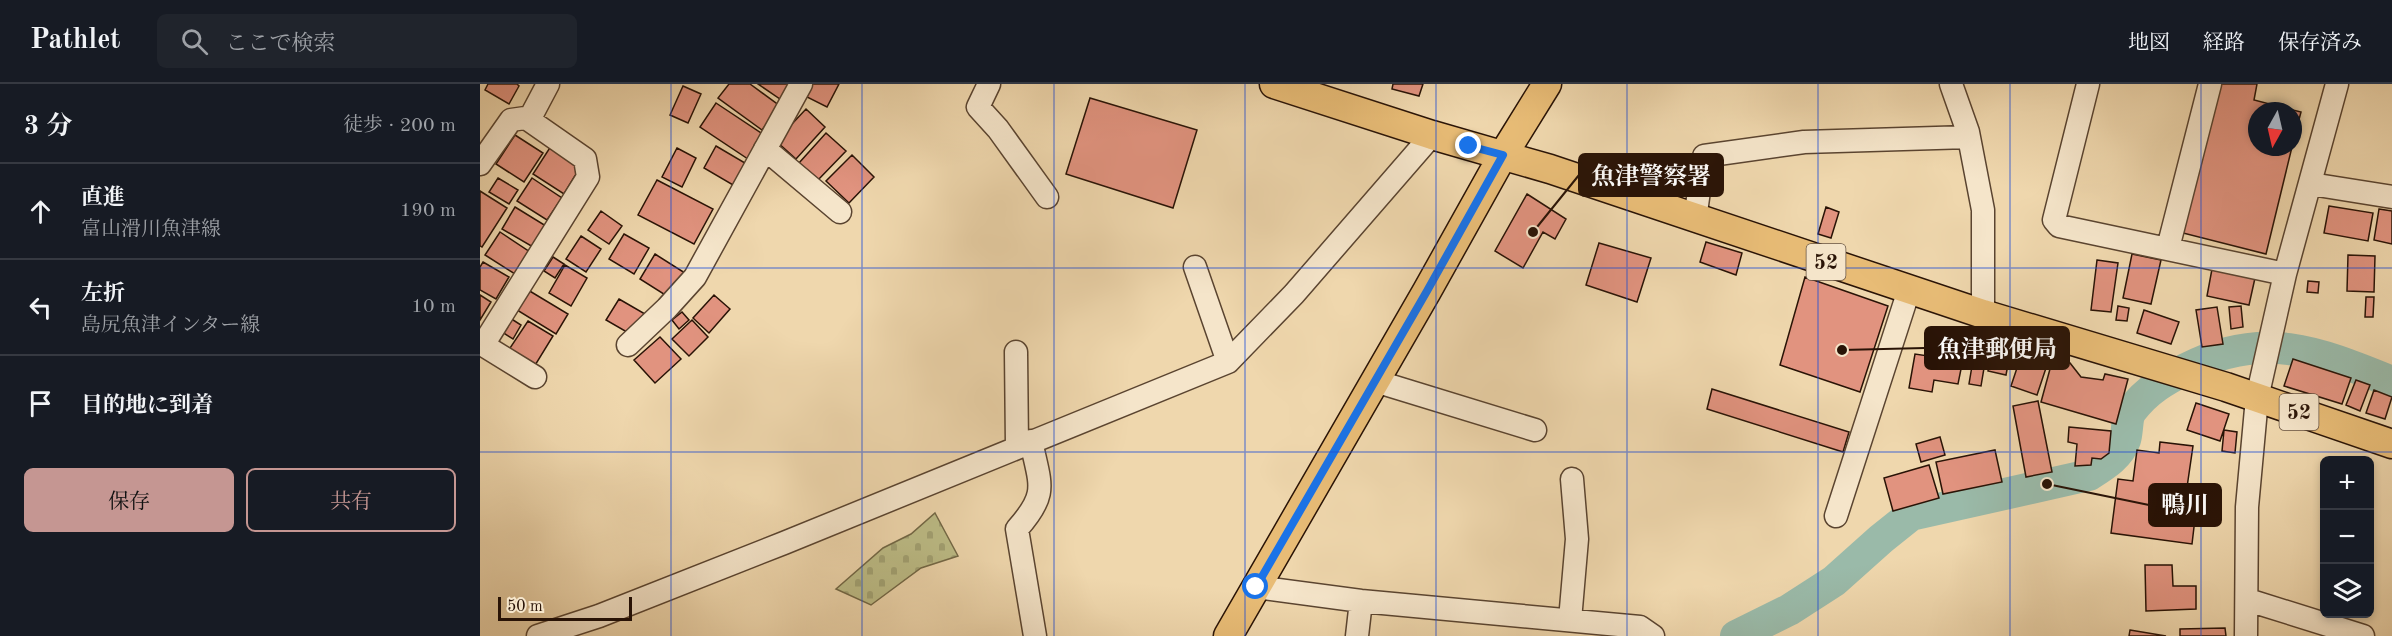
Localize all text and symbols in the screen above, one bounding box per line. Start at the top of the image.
search box [157,14,577,68]
icon: search [178,25,211,58]
text: Pathlet [30,27,121,55]
text: ここで検索 [226,33,336,55]
text: 地図 [2128,33,2170,54]
text: 経路 [2203,33,2245,54]
text: 保存済み [2278,33,2362,54]
north arrow [2248,102,2302,156]
text: 3 分 [24,114,72,140]
text: 徒歩 · 200 m [343,116,456,136]
route end [1455,132,1481,158]
callout: 魚津警察署 [1579,154,1723,196]
text: 魚津警察署 [1591,163,1711,190]
text: 直進 [81,187,125,209]
icon: ahead [24,195,57,228]
text: 190 m [400,201,456,221]
text: 富山滑川魚津線 [81,220,221,240]
road number: 52 [1806,244,1846,280]
text: 左折 [81,283,125,305]
icon: left [24,291,57,324]
text: 10 m [411,297,456,317]
text: 島尻魚津インター線 [81,316,260,336]
callout: 魚津郵便局 [1925,327,2069,369]
text: 魚津郵便局 [1937,336,2057,363]
icon: arrive [24,387,57,420]
road number: 52 [2280,394,2318,430]
text: 目的地に到着 [81,395,213,417]
map controls [2320,456,2374,618]
button: + [2320,456,2374,510]
button: 保存 [24,468,234,532]
button: 共有 [246,468,456,532]
callout: 鴨川 [2149,484,2221,526]
text: 鴨川 [2161,492,2209,519]
button: − [2320,510,2374,564]
button: layers [2320,564,2374,618]
route start [1242,573,1268,599]
scale bar [498,594,632,622]
text: 50 m [507,599,543,615]

